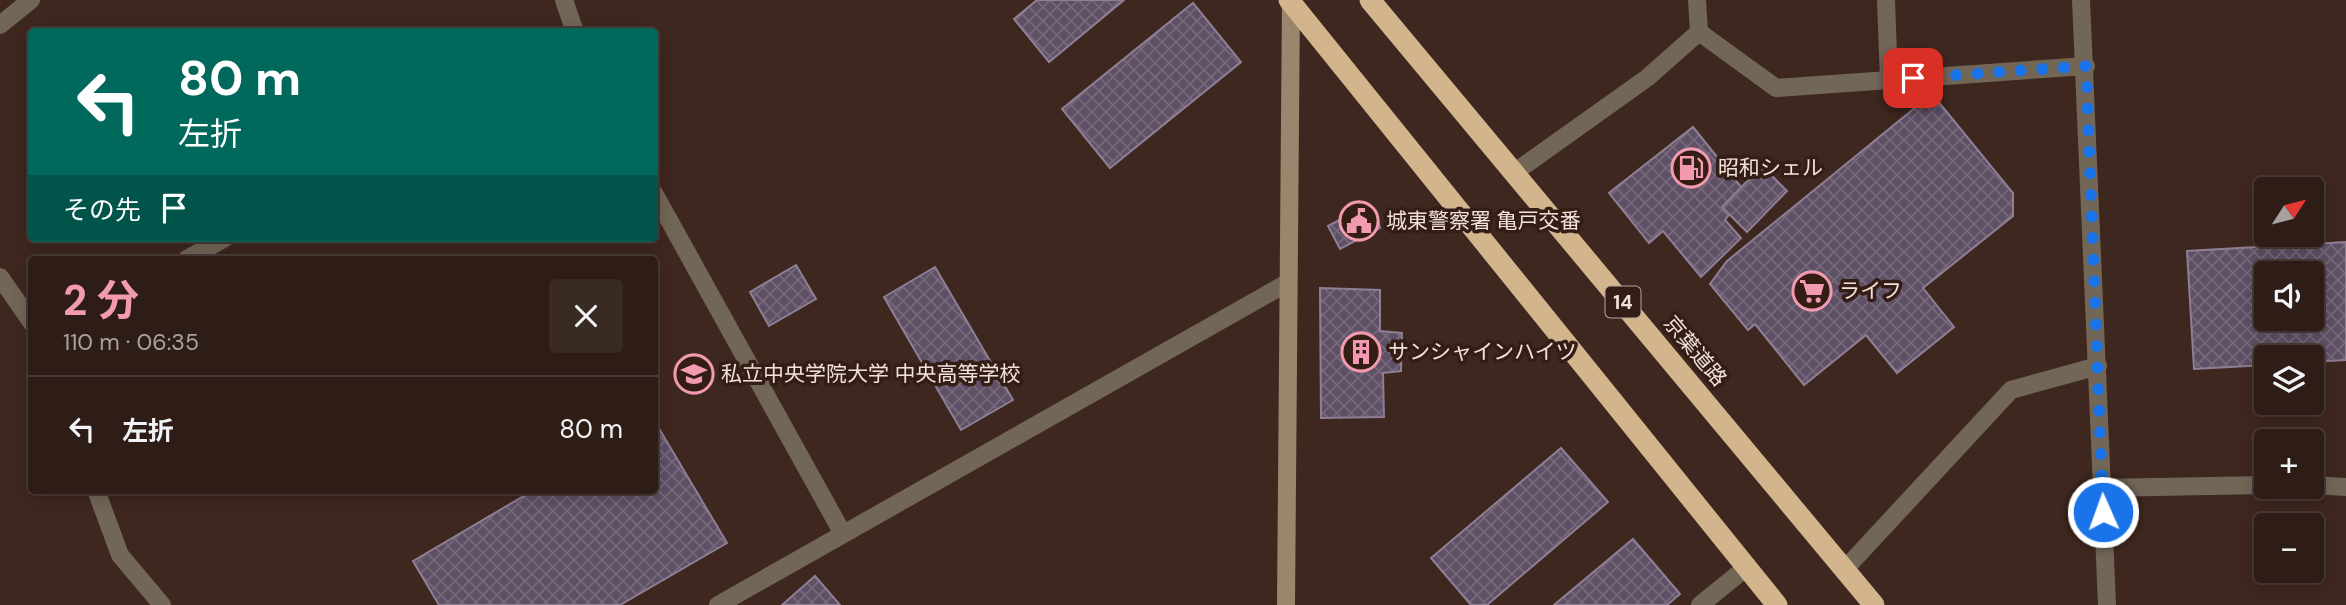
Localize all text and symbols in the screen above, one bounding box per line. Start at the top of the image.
text: 80 m [178,46,301,110]
pin [1883,48,1943,108]
icon: left [63,56,154,147]
icon: arrive [1894,59,1932,97]
text: 左折 [178,113,242,155]
fuel station icon: 昭和シェル [1670,147,1712,189]
place label: 昭和シェル [1718,154,1823,182]
north arrow [2254,177,2324,247]
map controls [2254,177,2324,583]
icon: arrive [155,189,193,227]
text: その先 [63,193,141,227]
public building icon: 城東警察署 亀戸交番 [1338,200,1380,242]
place label: 城東警察署 亀戸交番 [1386,207,1581,235]
button: sound [2254,261,2324,331]
supermarket icon: ライフ [1791,270,1833,312]
text: 2 分 [63,273,139,328]
place label: ライフ [1839,277,1902,305]
button: close [549,279,623,353]
road number: 14 [1606,286,1640,318]
street label: 京葉道路 [1657,310,1733,392]
text: 110 m · 06:35 [63,327,199,357]
building icon: サンシャインハイツ [1340,331,1382,373]
place label: サンシャインハイツ [1388,338,1577,366]
button: layers [2254,345,2324,415]
school or university icon: 私立中央学院大学 中央高等学校 [673,353,715,395]
place label: 私立中央学院大学 中央高等学校 [721,360,1021,388]
icon: left [63,410,101,448]
text: 80 m [559,412,623,446]
text: 左折 [122,414,174,448]
button: + [2254,429,2324,499]
position arrow [2066,475,2140,549]
button: − [2254,513,2324,583]

